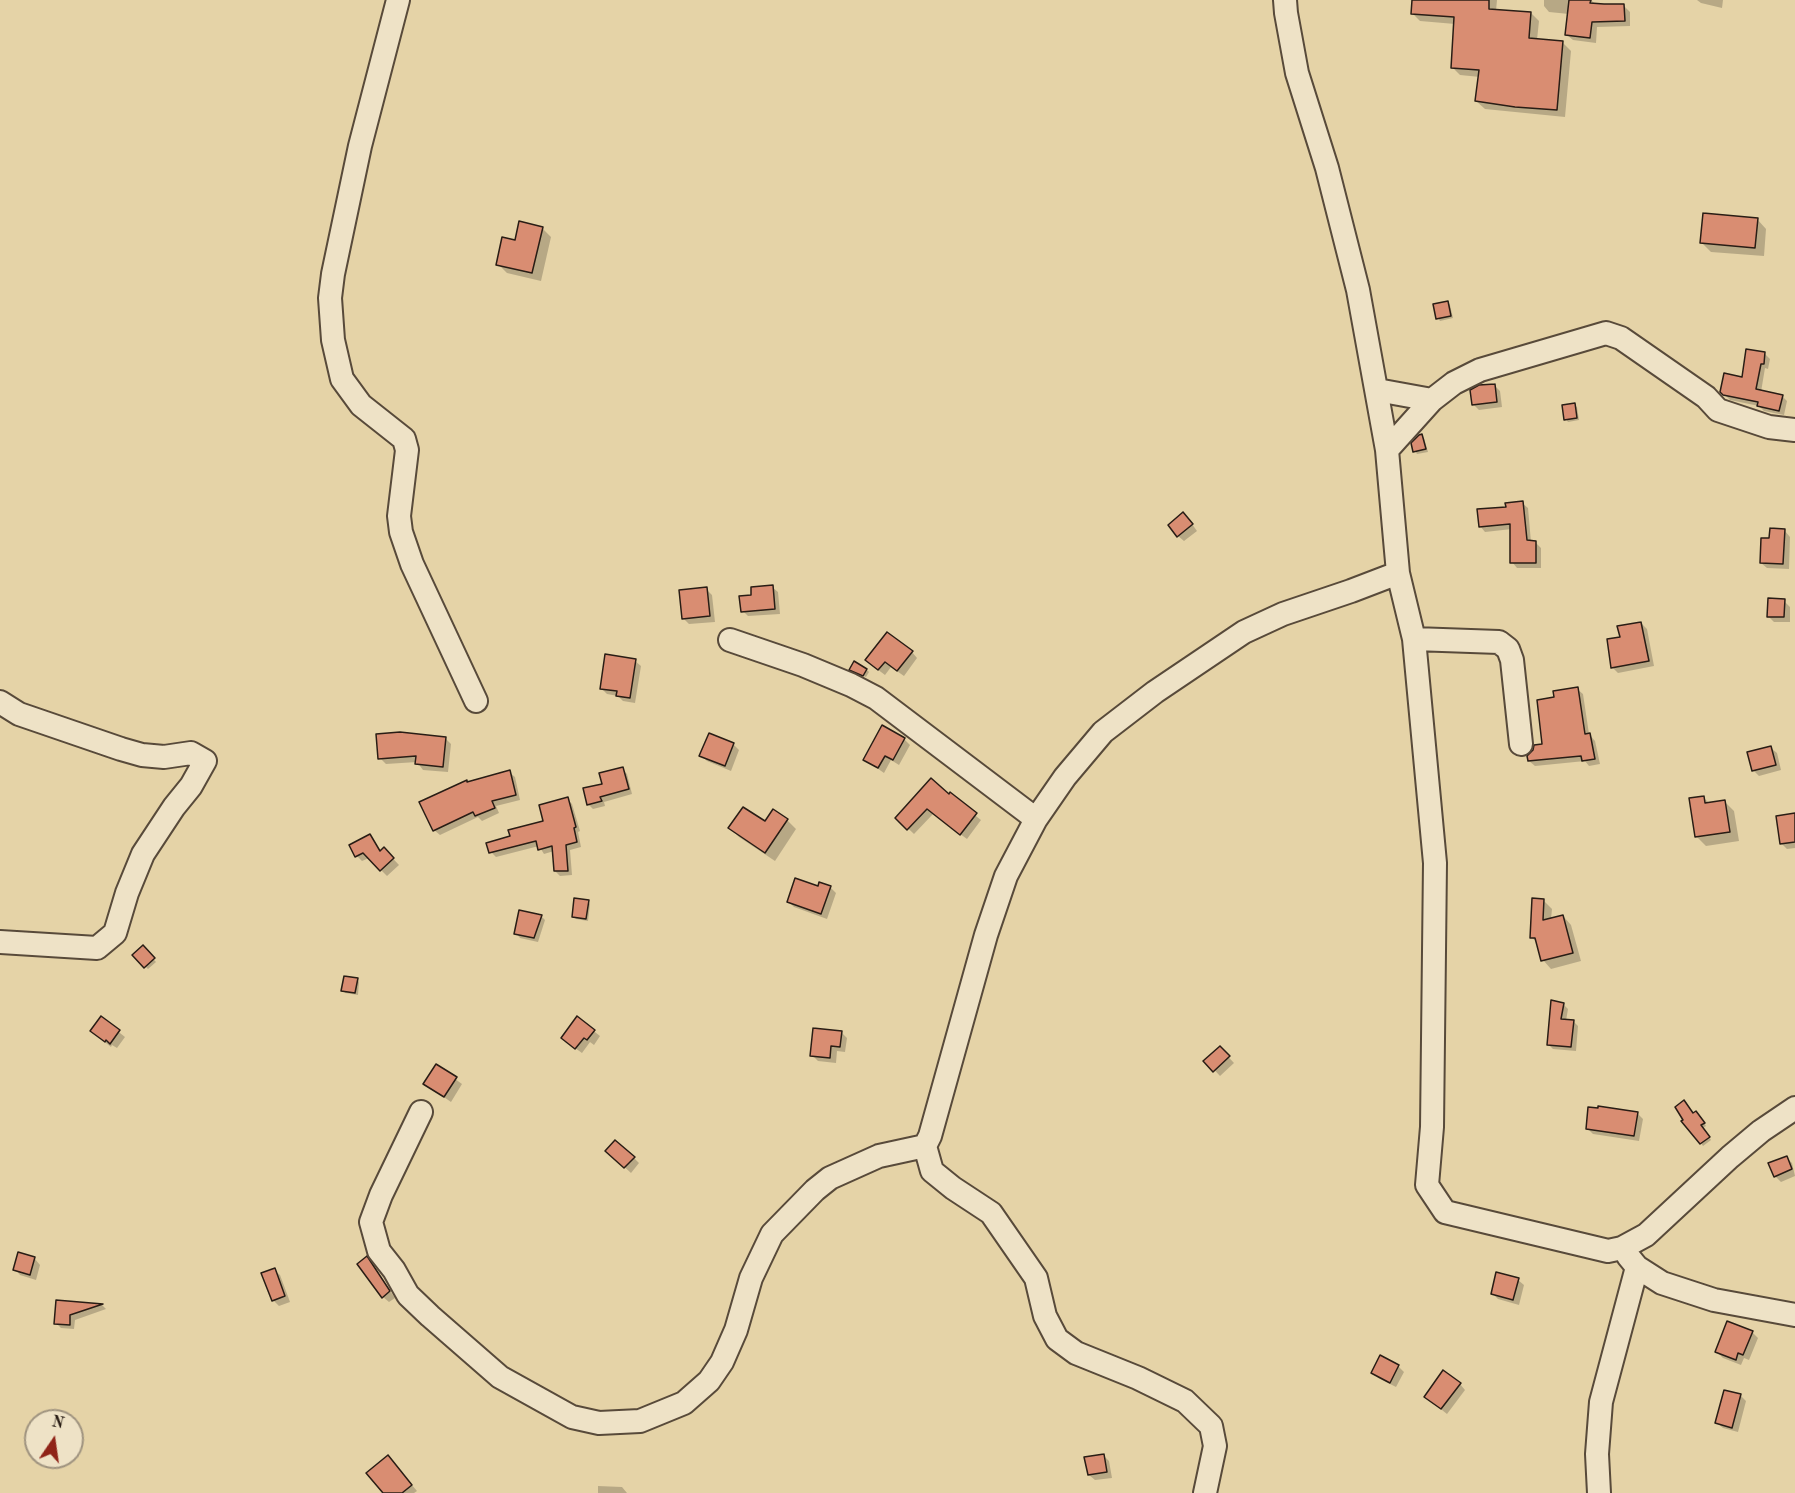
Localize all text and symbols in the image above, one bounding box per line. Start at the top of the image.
north arrow [24,1409,84,1469]
text: N [50,1414,65,1433]

